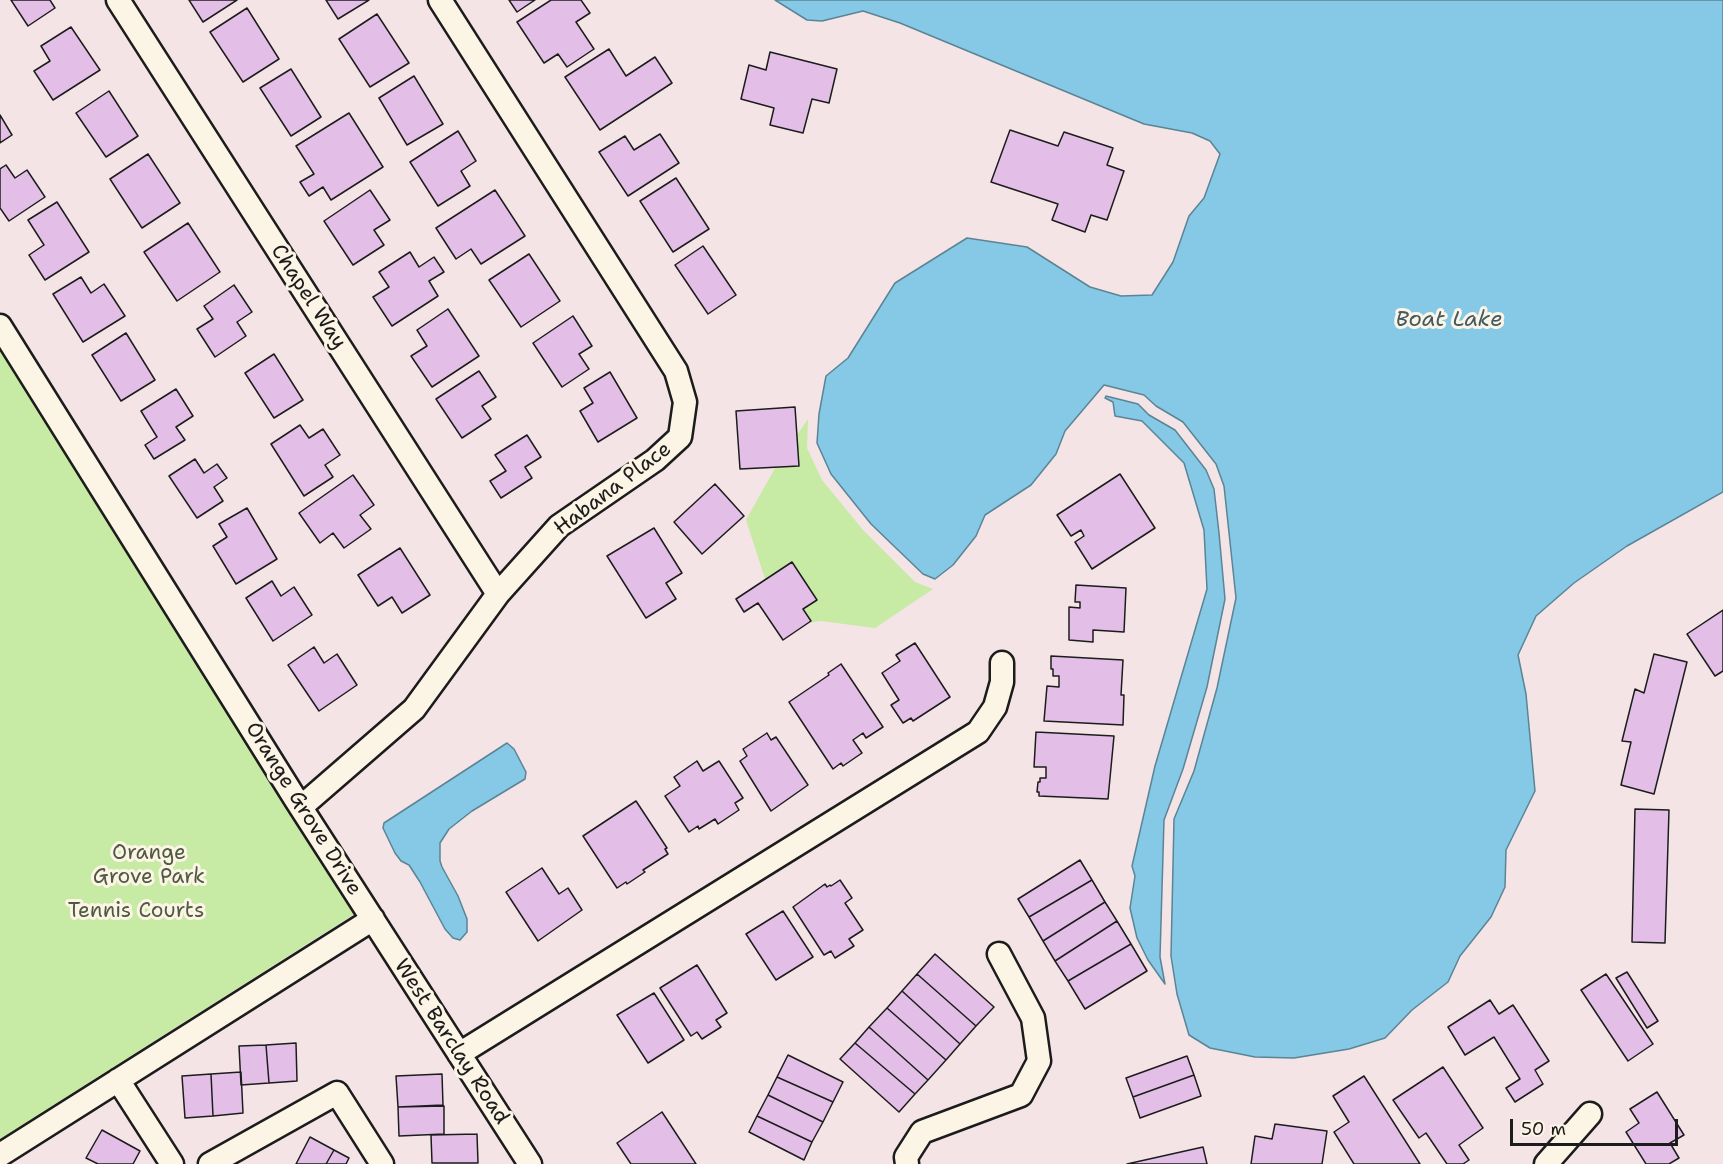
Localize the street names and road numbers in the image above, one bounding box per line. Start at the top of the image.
street label: Chapel Way [265,240,351,354]
street label: Habana Place [550,437,676,541]
street label: Orange Grove Drive [239,718,367,900]
street label: West Barclay Road [388,955,514,1129]

